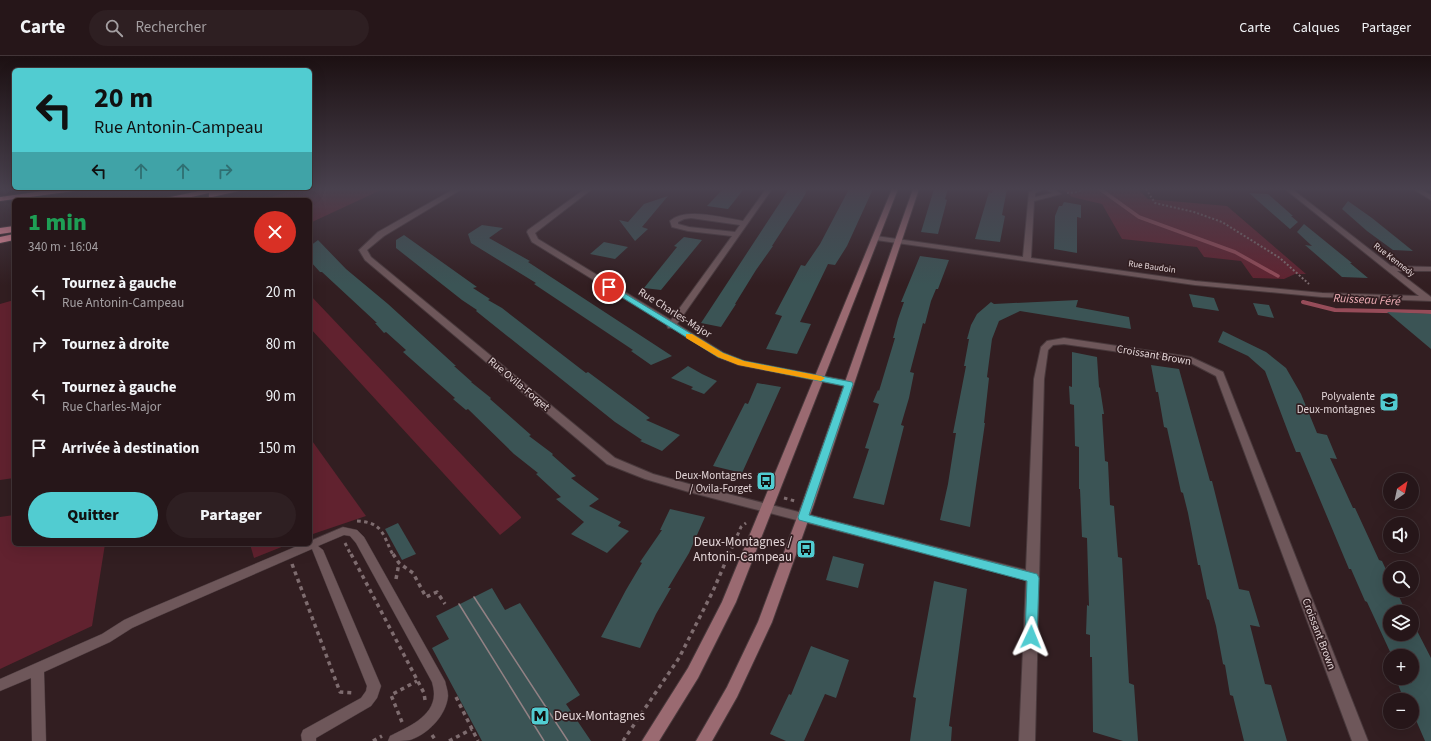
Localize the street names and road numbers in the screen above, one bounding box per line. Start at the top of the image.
street label: Rue Kennedy [1371,240,1418,281]
street label: Rue Baudoin [1127,257,1177,277]
street label: Rue Charles-Major [635,284,715,342]
street label: Croissant Brown [1116,341,1192,369]
street label: Rue Ovila-Forget [485,354,553,414]
street label: Croissant Brown [1298,596,1340,672]

